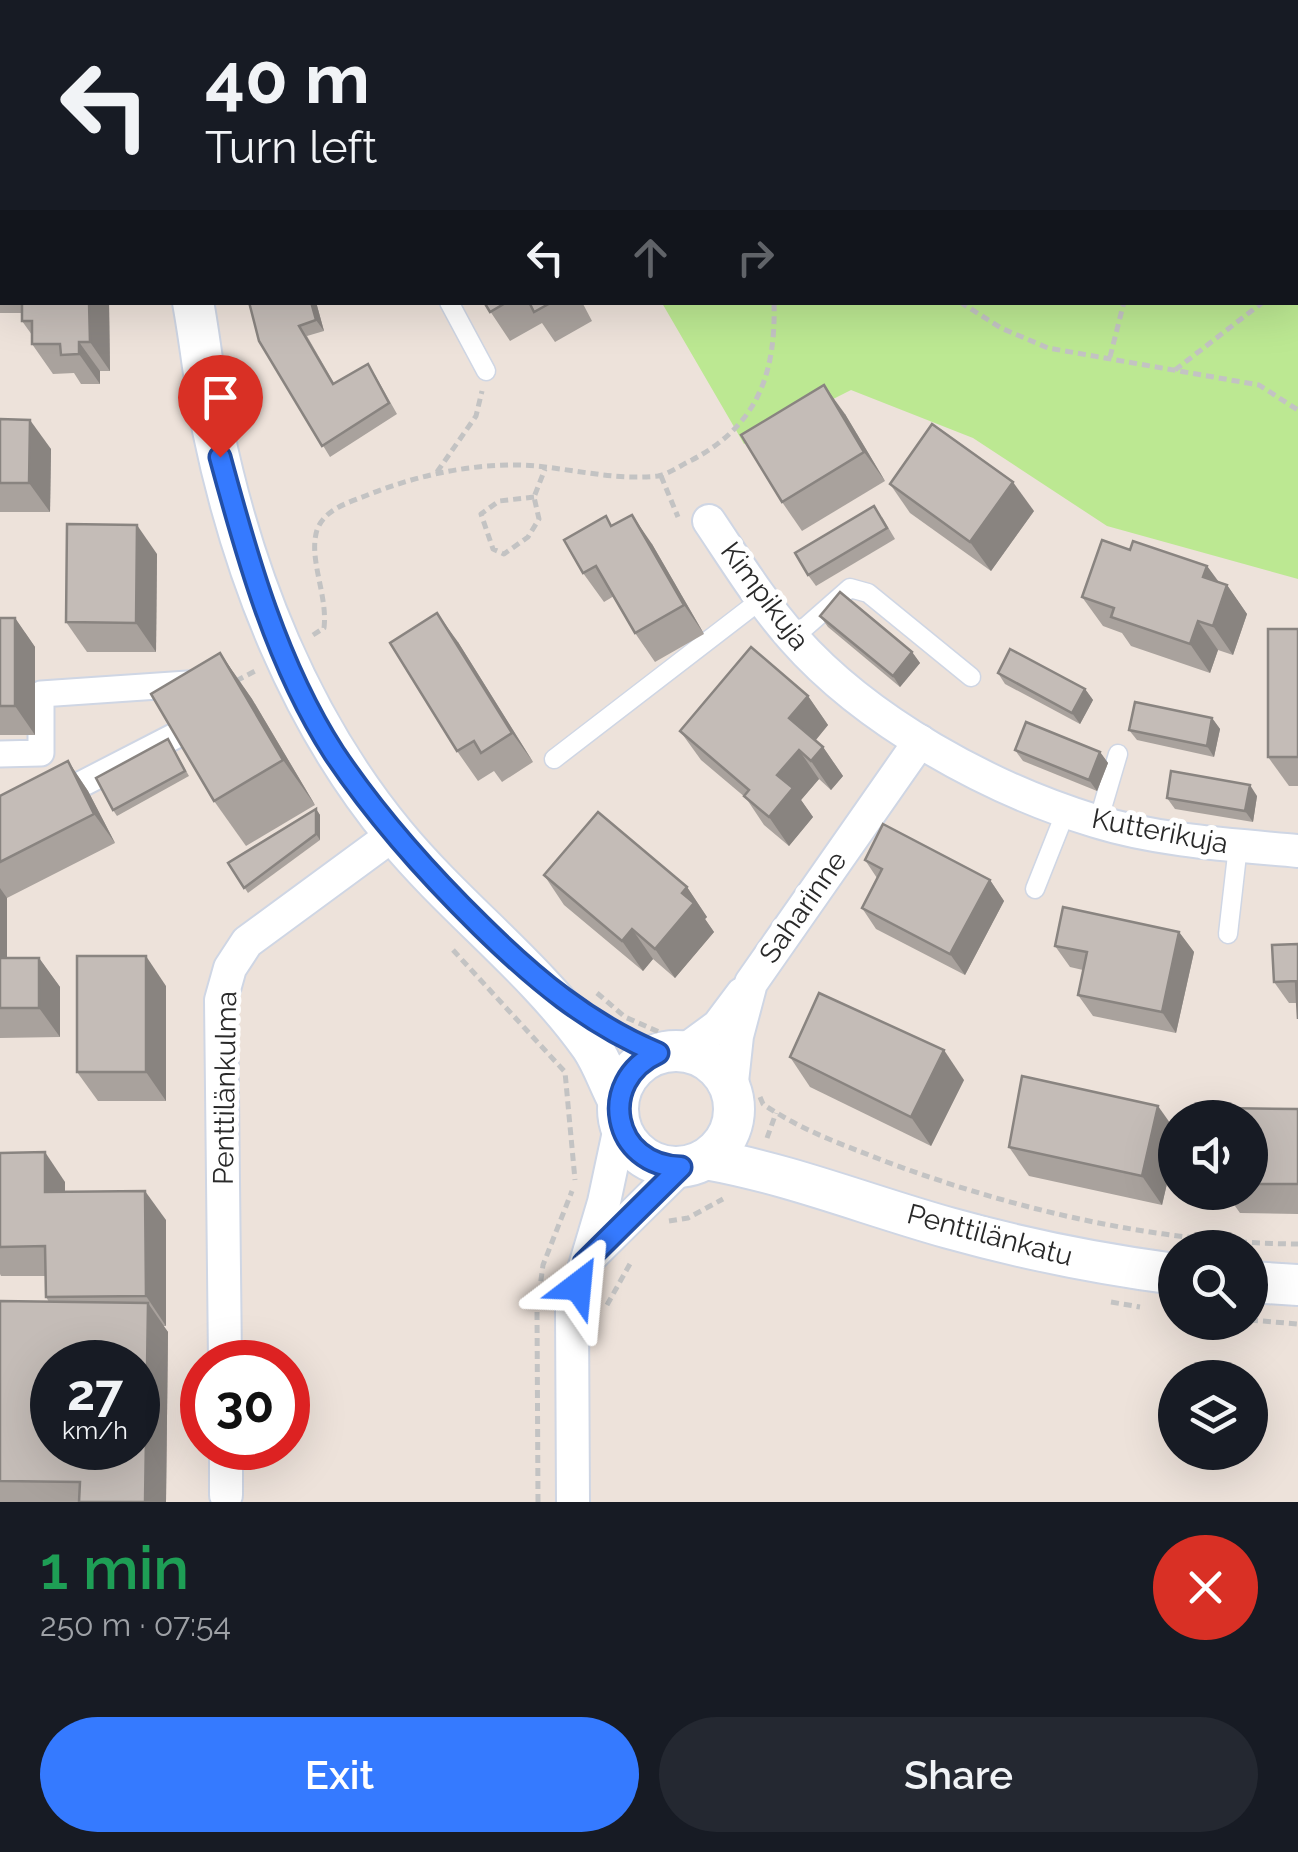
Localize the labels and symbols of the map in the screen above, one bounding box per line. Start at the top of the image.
pin [178,355,263,458]
street label: Kimpikuja [714,536,816,656]
street label: Kutterikuja [1089,802,1231,860]
street label: Saharinne [753,845,853,969]
street label: Penttilänkulma [207,991,243,1185]
street label: Penttilänkatu [904,1197,1076,1273]
position arrow [526,1234,630,1338]
speed limit sign: 30 [180,1340,310,1470]

